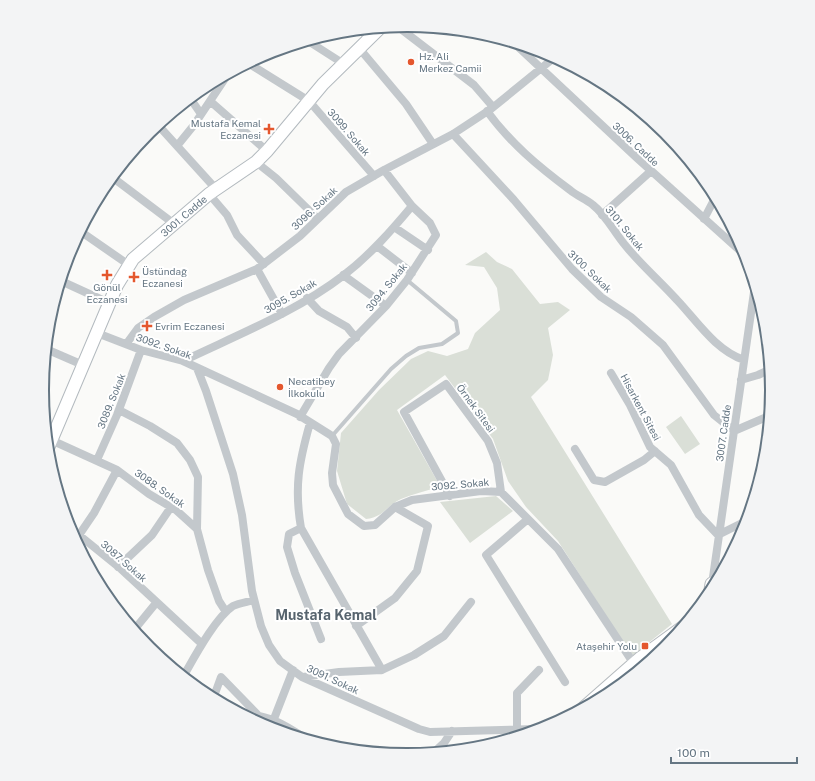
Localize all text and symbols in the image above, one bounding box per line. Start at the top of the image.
place label: Hz. Ali Merkez Camii [419,50,482,74]
marker: Hz. Ali Merkez Camii [406,57,416,67]
street label: 3099. Sokak [325,106,373,158]
place label: Mustafa Kemal Eczanesi [191,117,261,141]
street label: 3006. Cadde [610,119,662,169]
marker: Mustafa Kemal Eczanesi [264,124,274,134]
street label: 3096. Sokak [289,183,340,232]
street label: 3001. Cadde [158,192,209,239]
street label: 3101. Sokak [603,203,647,253]
street label: 3100. Sokak [566,247,615,295]
street label: 3094. Sokak [363,260,409,313]
place label: Üstündağ Eczanesi [142,265,187,289]
marker: Gönül Eczanesi [102,270,112,280]
marker: Üstündağ Eczanesi [129,272,139,282]
street label: 3095. Sokak [262,276,319,316]
place label: Gönül Eczanesi [87,281,127,305]
place label: Evrim Eczanesi [155,320,224,332]
marker: Evrim Eczanesi [142,321,152,331]
street label: 3092. Sokak [135,331,194,361]
street label: 3089. Sokak [94,371,128,430]
street label: Hisarkent Sitesi [618,372,664,442]
place label: Necatibey İlkokulu [288,375,336,399]
marker: Necatibey İlkokulu [275,382,285,392]
street label: Örnek Sitesi [454,382,498,434]
street label: 3007. Cadde [713,403,733,462]
street label: 3088. Sokak [132,466,188,510]
street label: 3092. Sokak [431,475,490,493]
street label: 3087. Sokak [99,538,150,584]
district label: Mustafa Kemal [275,607,377,623]
place label: Ataşehir Yolu [576,640,637,652]
marker: Ataşehir Yolu [640,641,650,651]
street label: 3091. Sokak [305,662,361,696]
scale bar [671,739,797,765]
text: 100 m [677,746,710,760]

